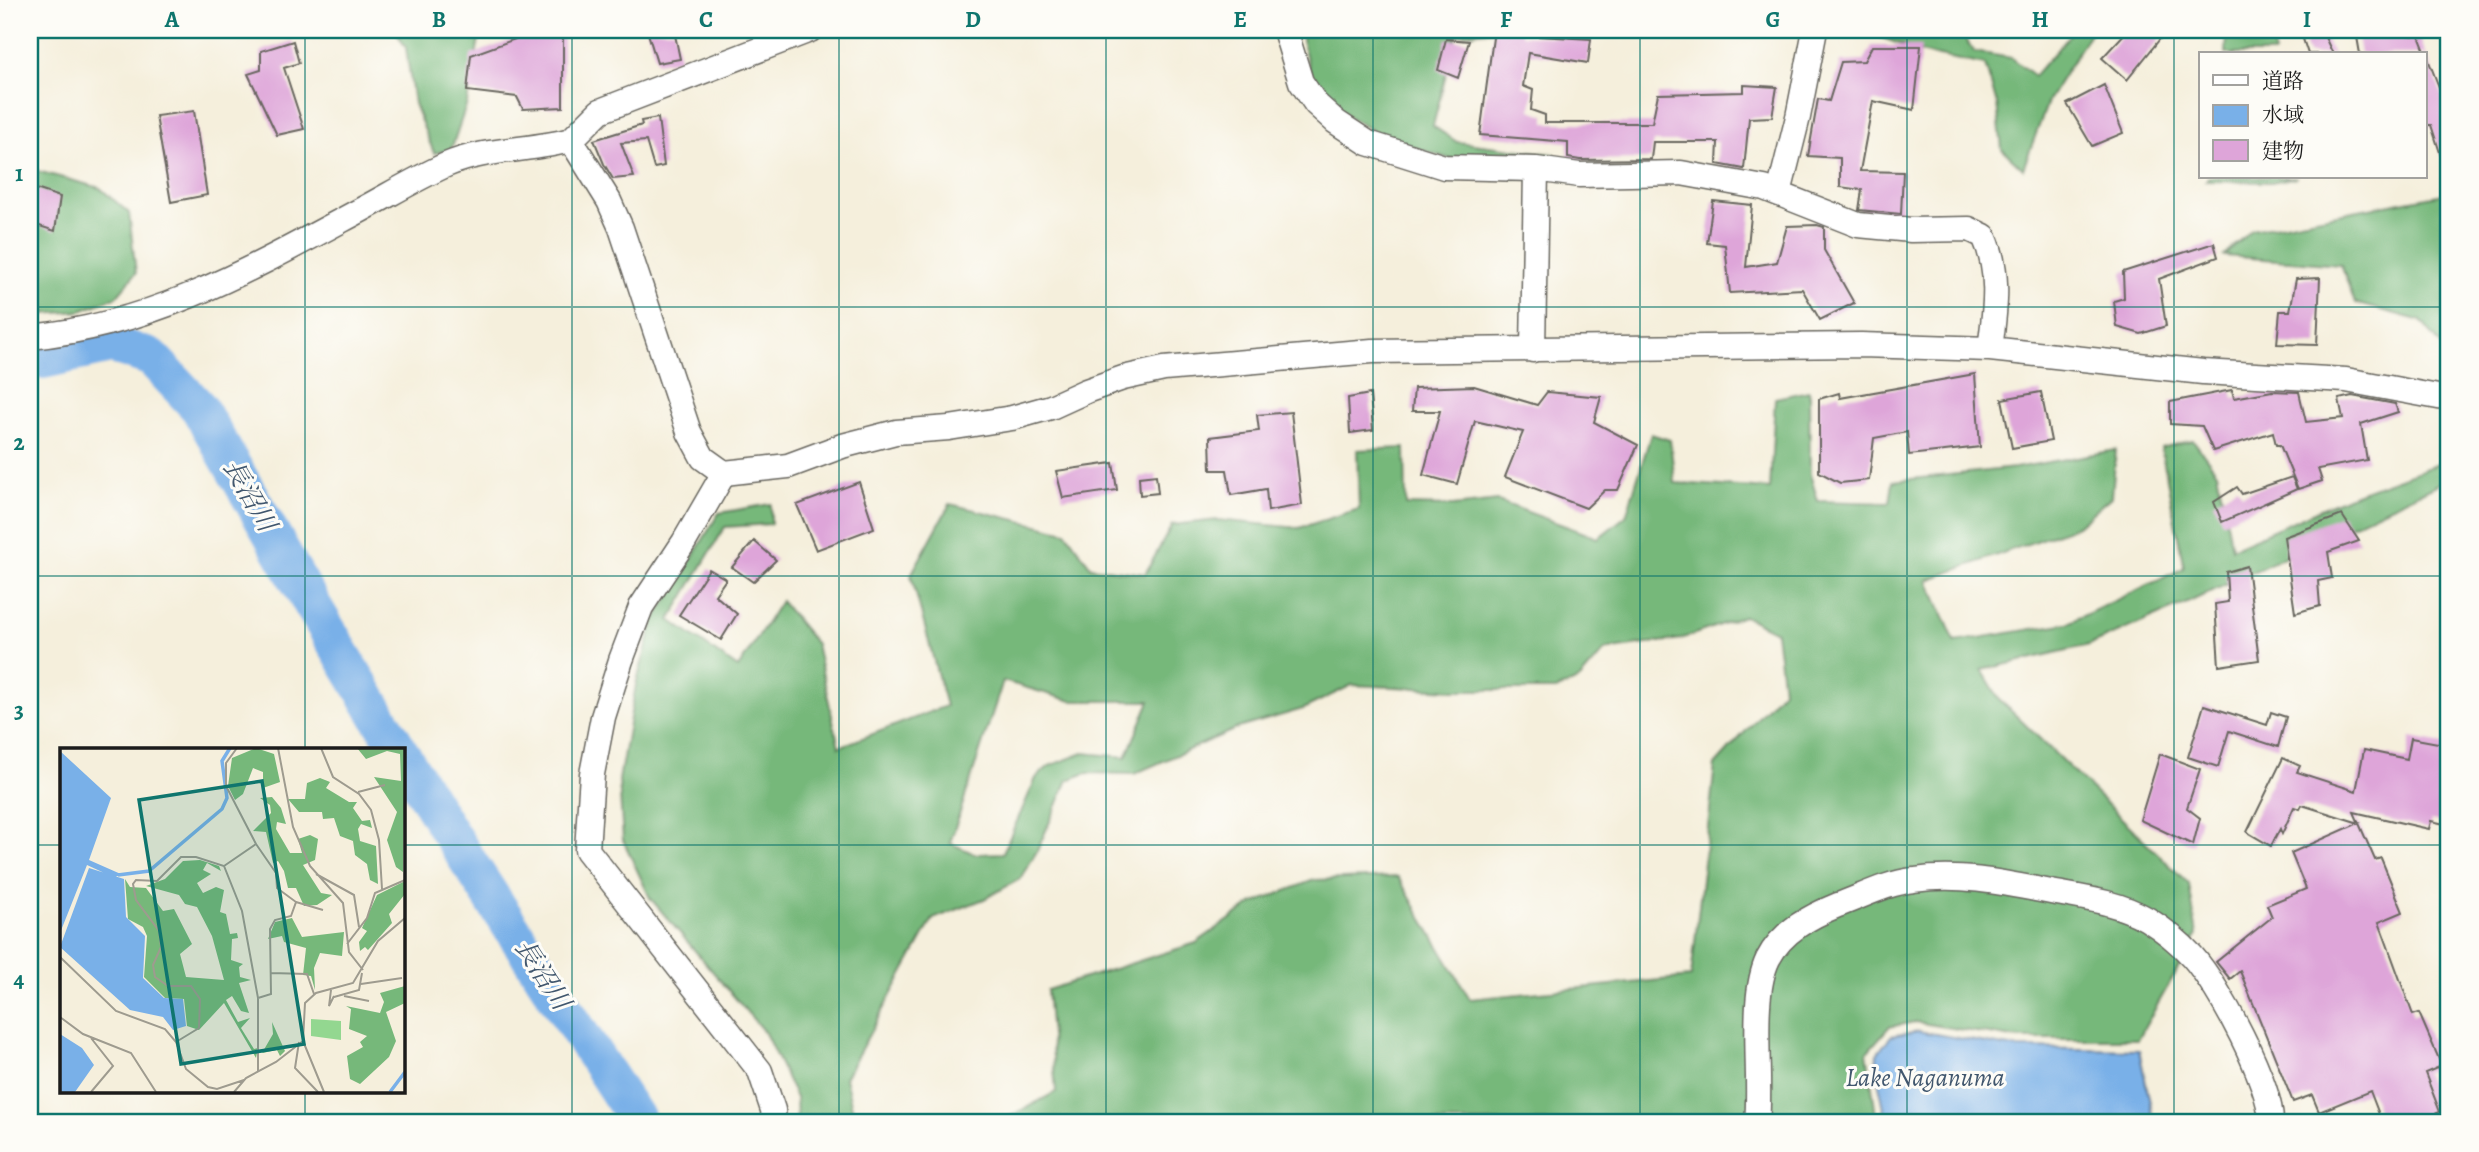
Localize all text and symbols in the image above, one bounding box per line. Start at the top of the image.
text: A [164,4,180,35]
text: B [432,4,446,35]
text: C [699,4,713,35]
text: D [965,4,981,35]
text: E [1233,4,1247,35]
text: F [1500,4,1513,35]
text: G [1765,4,1781,35]
text: H [2031,4,2049,35]
text: I [2303,4,2311,35]
legend [2199,52,2426,178]
text: 道路 [2262,67,2304,95]
text: 水域 [2262,101,2304,129]
text: 建物 [2262,137,2304,165]
text: 1 [15,158,23,189]
text: 2 [13,427,25,458]
water label: 長沼川 [215,453,286,540]
text: 3 [14,695,24,726]
inset map [60,748,404,1092]
water label: 長沼川 [507,932,580,1019]
text: 4 [14,964,25,995]
water label: Lake Naganuma [1845,1060,2005,1095]

